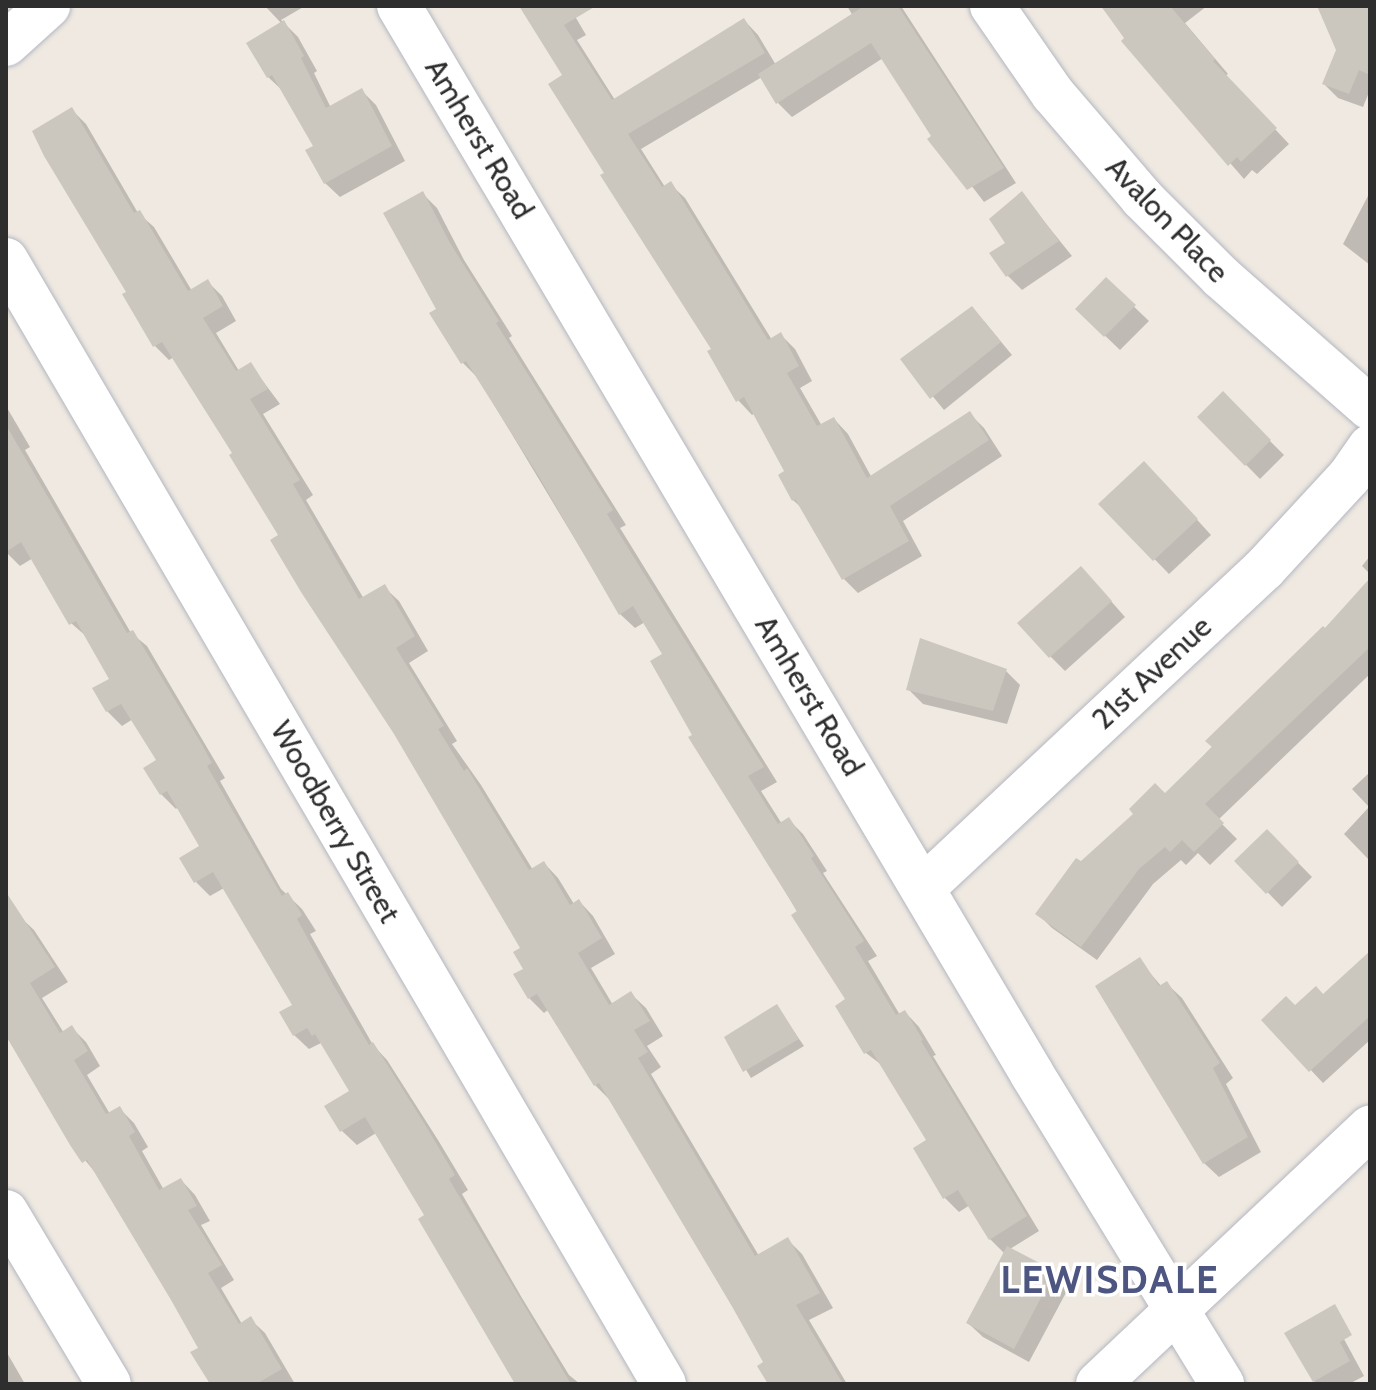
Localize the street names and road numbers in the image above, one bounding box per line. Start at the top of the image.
street label: Amherst Road [417,52,541,226]
street label: Avalon Place [1098,150,1236,290]
street label: Amherst Road [747,609,871,783]
street label: 21st Avenue [1085,609,1219,737]
street label: Woodberry Street [263,715,407,929]

